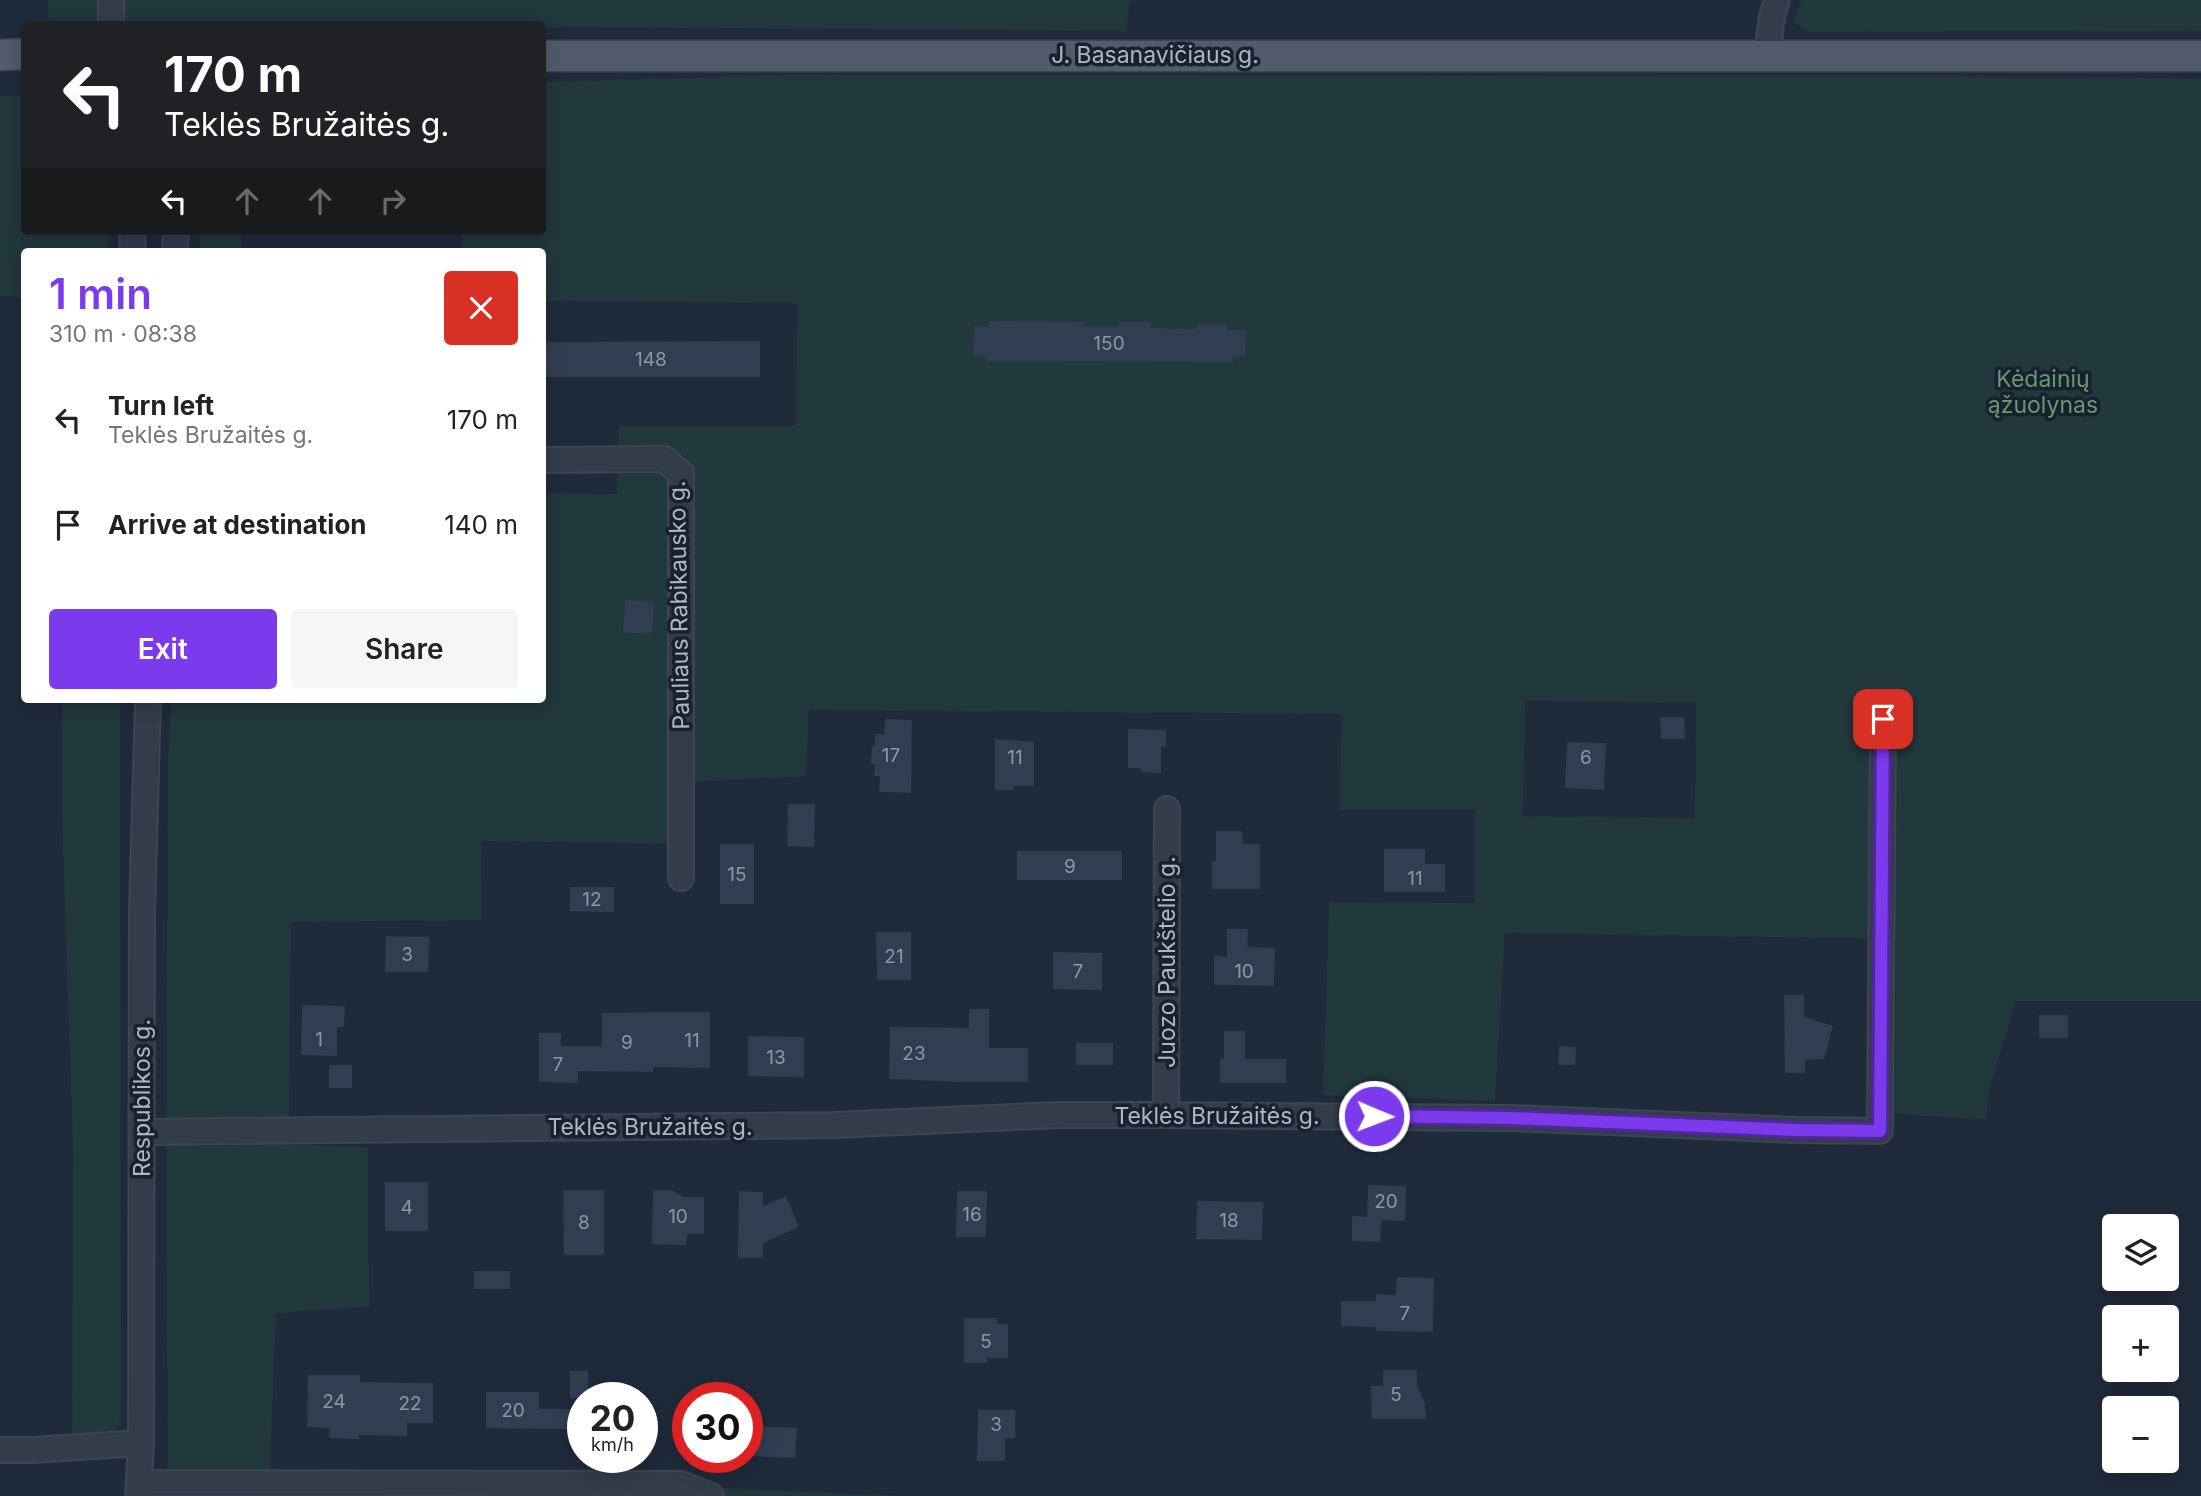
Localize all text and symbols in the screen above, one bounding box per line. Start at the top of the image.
street label: J. Basanavičiaus g. [1051,41,1259,69]
text: 170 m [164,45,302,104]
icon: left [49,49,140,140]
text: Teklės Bružaitės g. [164,105,450,144]
icon: left [155,182,193,220]
icon: ahead [228,182,266,220]
icon: ahead [301,182,339,220]
icon: right [374,182,412,220]
text: 1 min [49,268,152,319]
button: close [444,271,518,345]
text: 310 m · 08:38 [49,320,197,348]
house number: 150 [1093,332,1125,355]
house number: 148 [635,348,667,371]
park label: Kėdainių ąžuolynas [1988,365,2098,419]
text: Turn left [108,390,214,421]
icon: left [49,401,87,439]
text: 170 m [447,404,518,435]
text: Teklės Bružaitės g. [108,421,313,449]
street label: Pauliaus Rabikausko g. [663,480,695,730]
icon: arrive [49,506,87,544]
text: Arrive at destination [108,509,367,540]
text: 140 m [444,509,518,540]
button: Exit [49,609,277,689]
button: Share [291,609,518,689]
pin [1853,689,1913,749]
icon: arrive [1864,700,1902,738]
house number: 17 [882,744,900,767]
house number: 11 [1007,746,1023,769]
house number: 6 [1580,746,1592,769]
house number: 9 [1064,855,1076,878]
street label: Juozo Paukštelio g. [1153,856,1181,1068]
house number: 15 [727,863,747,886]
house number: 11 [1407,867,1423,890]
house number: 12 [582,888,602,911]
house number: 3 [401,943,413,966]
house number: 21 [884,945,904,968]
house number: 7 [1073,960,1083,983]
house number: 10 [1234,960,1254,983]
street label: Respublikos g. [128,1019,156,1177]
house number: 1 [315,1028,323,1051]
house number: 11 [684,1029,700,1052]
house number: 9 [621,1031,633,1054]
house number: 23 [902,1042,926,1065]
house number: 13 [766,1046,786,1069]
house number: 7 [553,1053,563,1076]
position arrow [1337,1079,1411,1153]
street label: Teklės Bružaitės g. [1114,1102,1320,1130]
street label: Teklės Bružaitės g. [547,1113,753,1141]
house number: 20 [1374,1190,1398,1213]
house number: 4 [401,1196,413,1219]
house number: 16 [962,1203,982,1226]
house number: 10 [668,1205,688,1228]
house number: 18 [1219,1209,1239,1232]
house number: 8 [578,1211,590,1234]
map controls [2102,1214,2179,1473]
button: layers [2102,1214,2179,1291]
house number: 7 [1400,1302,1410,1325]
button: + [2102,1305,2179,1382]
house number: 5 [980,1330,992,1353]
speed limit sign: 30 [672,1382,763,1473]
house number: 5 [1390,1383,1402,1406]
house number: 24 [322,1390,346,1413]
house number: 22 [398,1392,422,1415]
button: − [2102,1396,2179,1473]
text: 20 [590,1397,635,1439]
house number: 20 [501,1399,525,1422]
house number: 3 [990,1413,1002,1436]
text: km/h [591,1434,634,1455]

